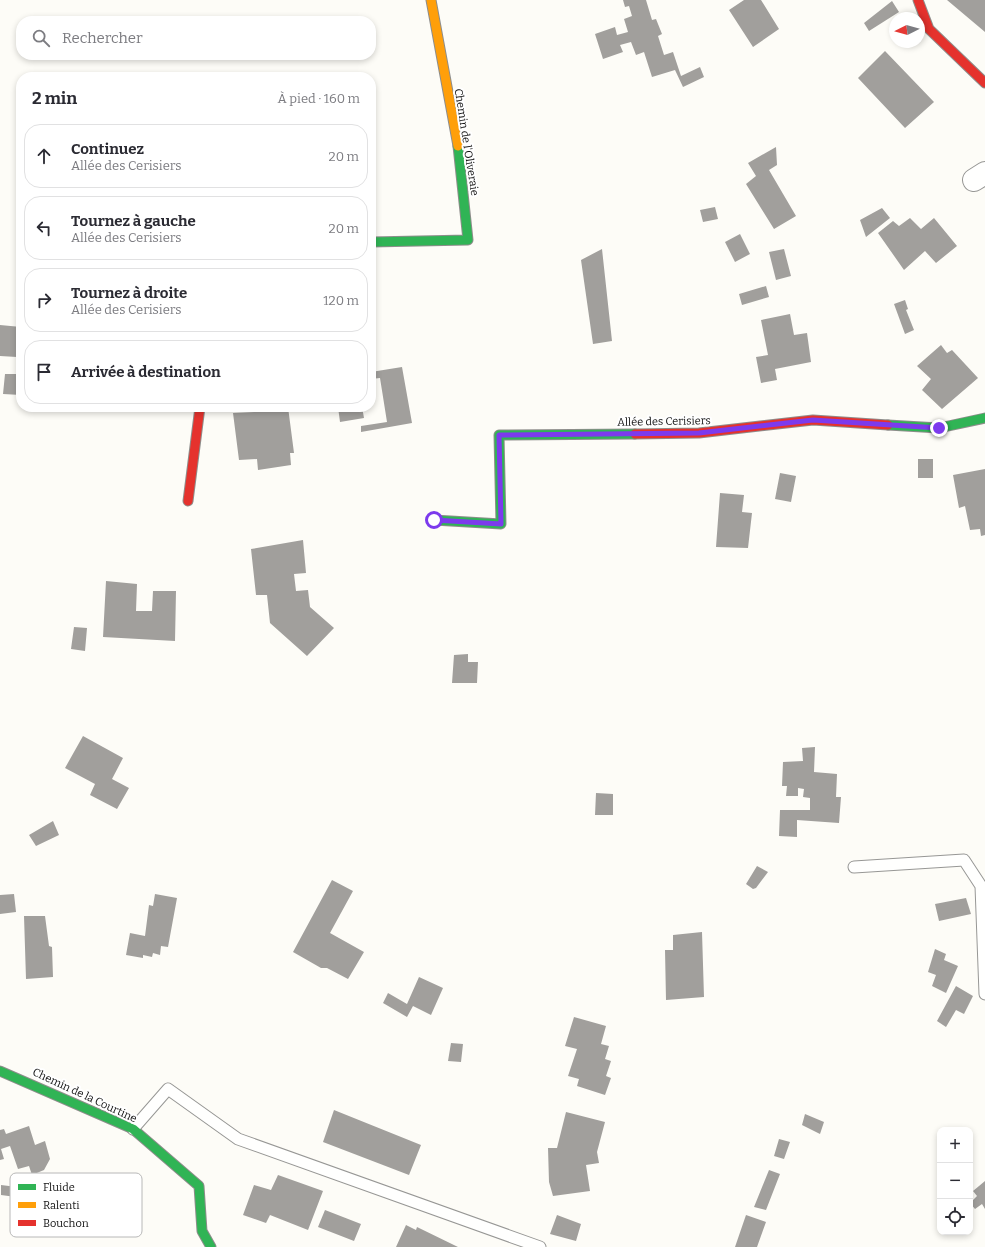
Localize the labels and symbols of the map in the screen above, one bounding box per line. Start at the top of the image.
north arrow [889,12,925,48]
street label: Chemin de l'Oliveraie [452,88,481,197]
street label: Allée des Cerisiers [617,414,711,429]
route end [930,419,948,437]
route start [425,511,443,529]
street label: Chemin de la Courtine [31,1066,139,1125]
legend [10,1173,142,1237]
text: Fluide [43,1181,75,1194]
text: Ralenti [43,1199,80,1212]
text: Bouchon [43,1217,89,1230]

